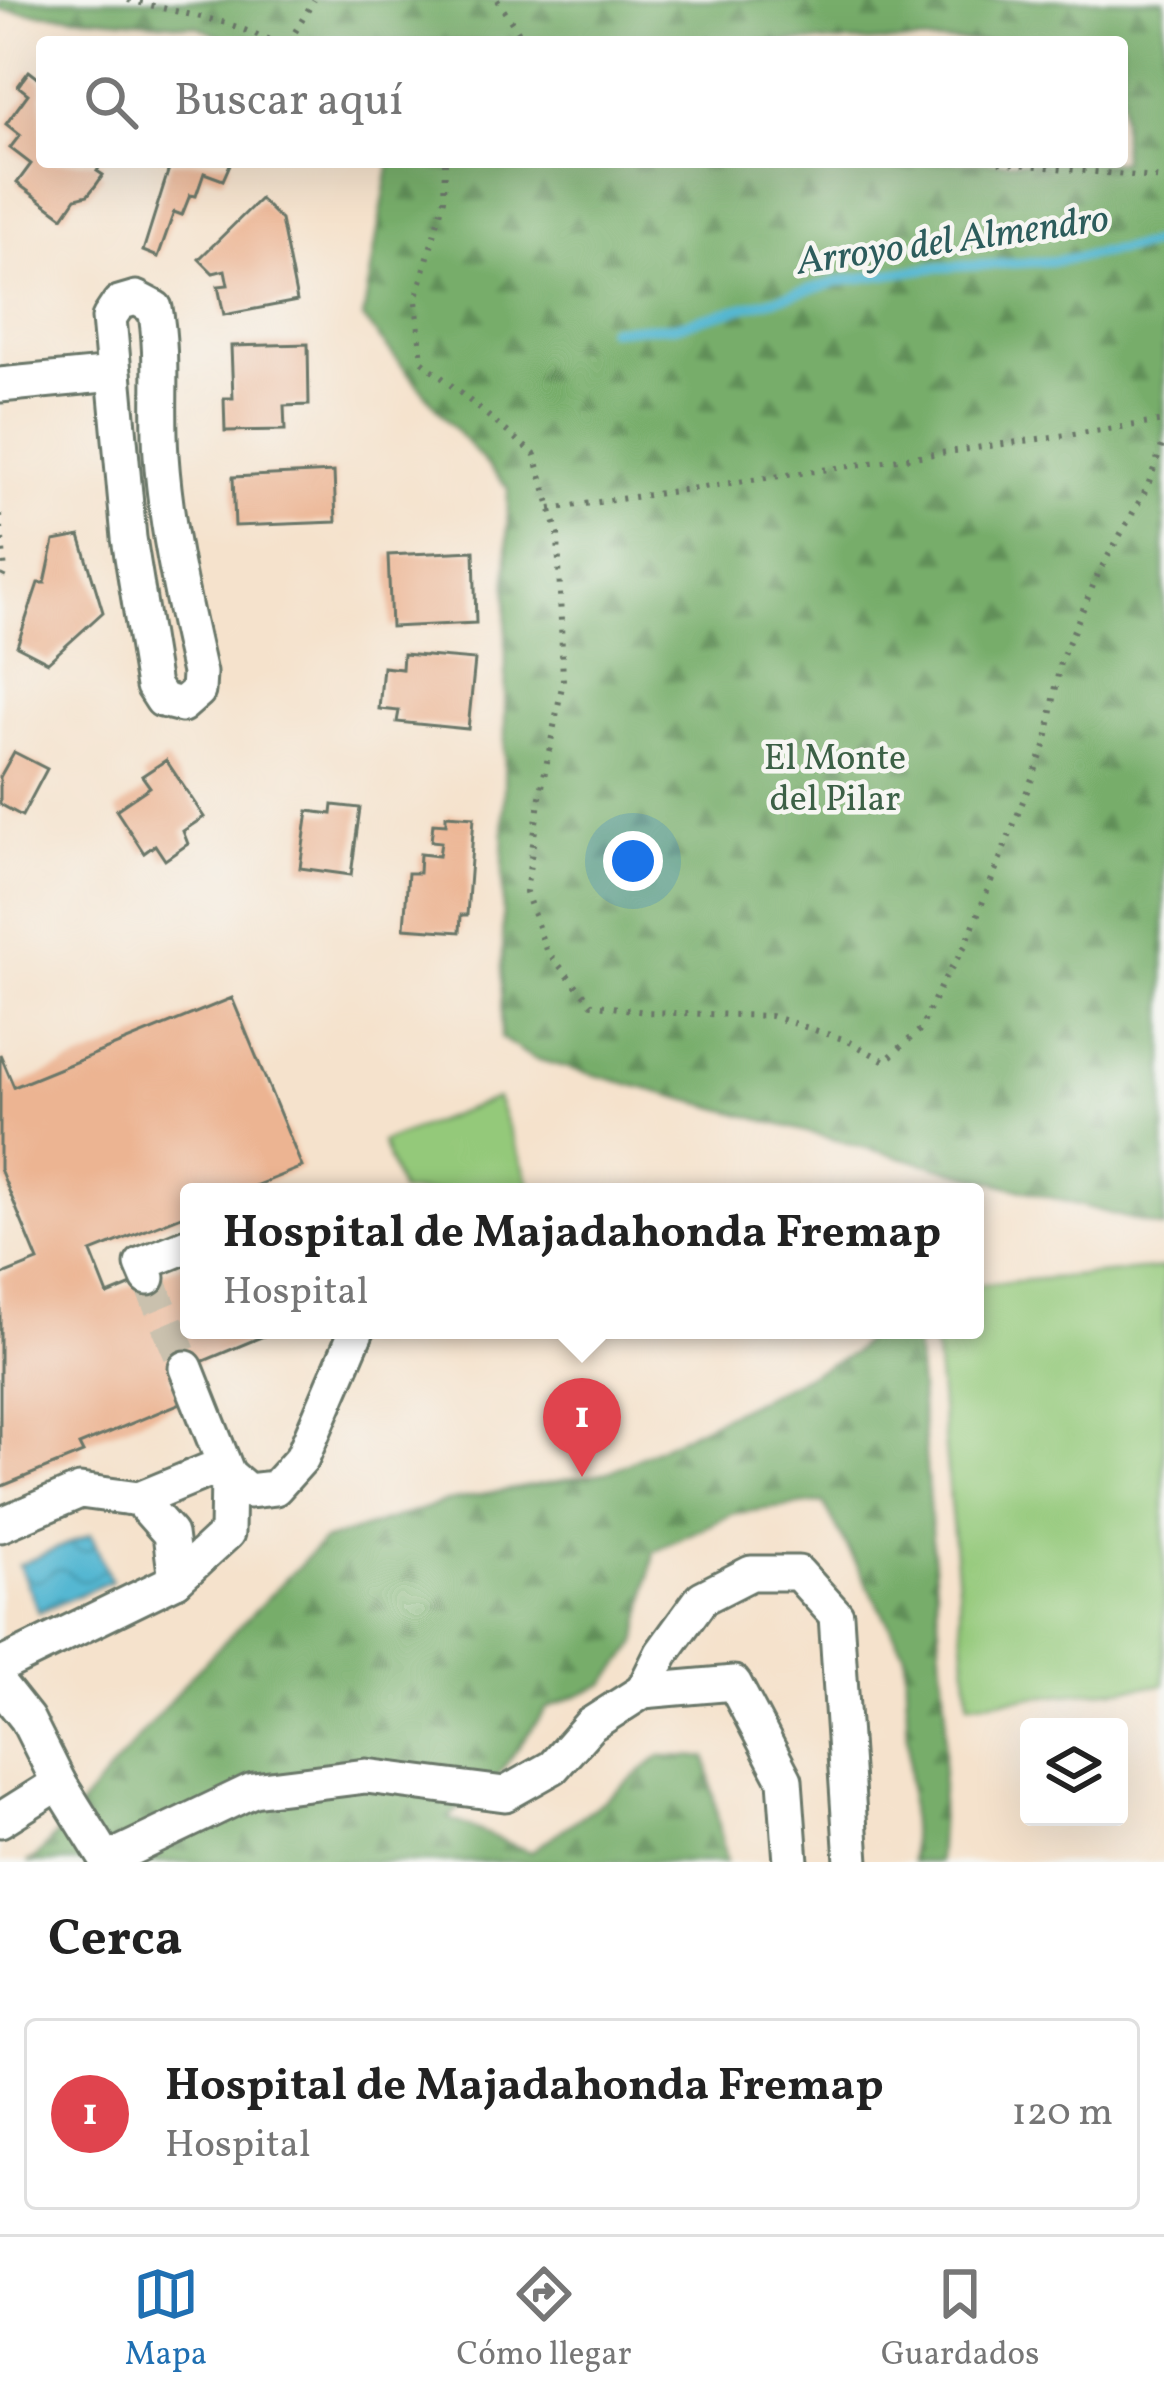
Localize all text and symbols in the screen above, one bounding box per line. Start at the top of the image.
search box [36,36,1128,168]
icon: search [78,69,144,135]
text: Buscar aquí [174,71,403,134]
water label: Arroyo del Almendro [792,193,1113,291]
park label: El Monte del Pilar [764,735,906,826]
your location [603,831,663,891]
popup [180,1183,984,1339]
text: Hospital de Majadahonda Fremap [223,1203,941,1266]
text: Hospital [223,1266,368,1320]
pin: 1 [543,1378,621,1477]
map controls [1020,1718,1128,1826]
button: layers [1020,1718,1128,1826]
text: Cerca [48,1905,183,1976]
text: Hospital de Majadahonda Fremap [165,2056,884,2119]
text: 1 [82,2087,98,2141]
text: 120 m [1012,2087,1113,2141]
text: Hospital [165,2119,311,2173]
tab: Mapa [125,2261,207,2379]
tab: Cómo llegar [457,2261,632,2379]
tab: Guardados [881,2261,1039,2379]

